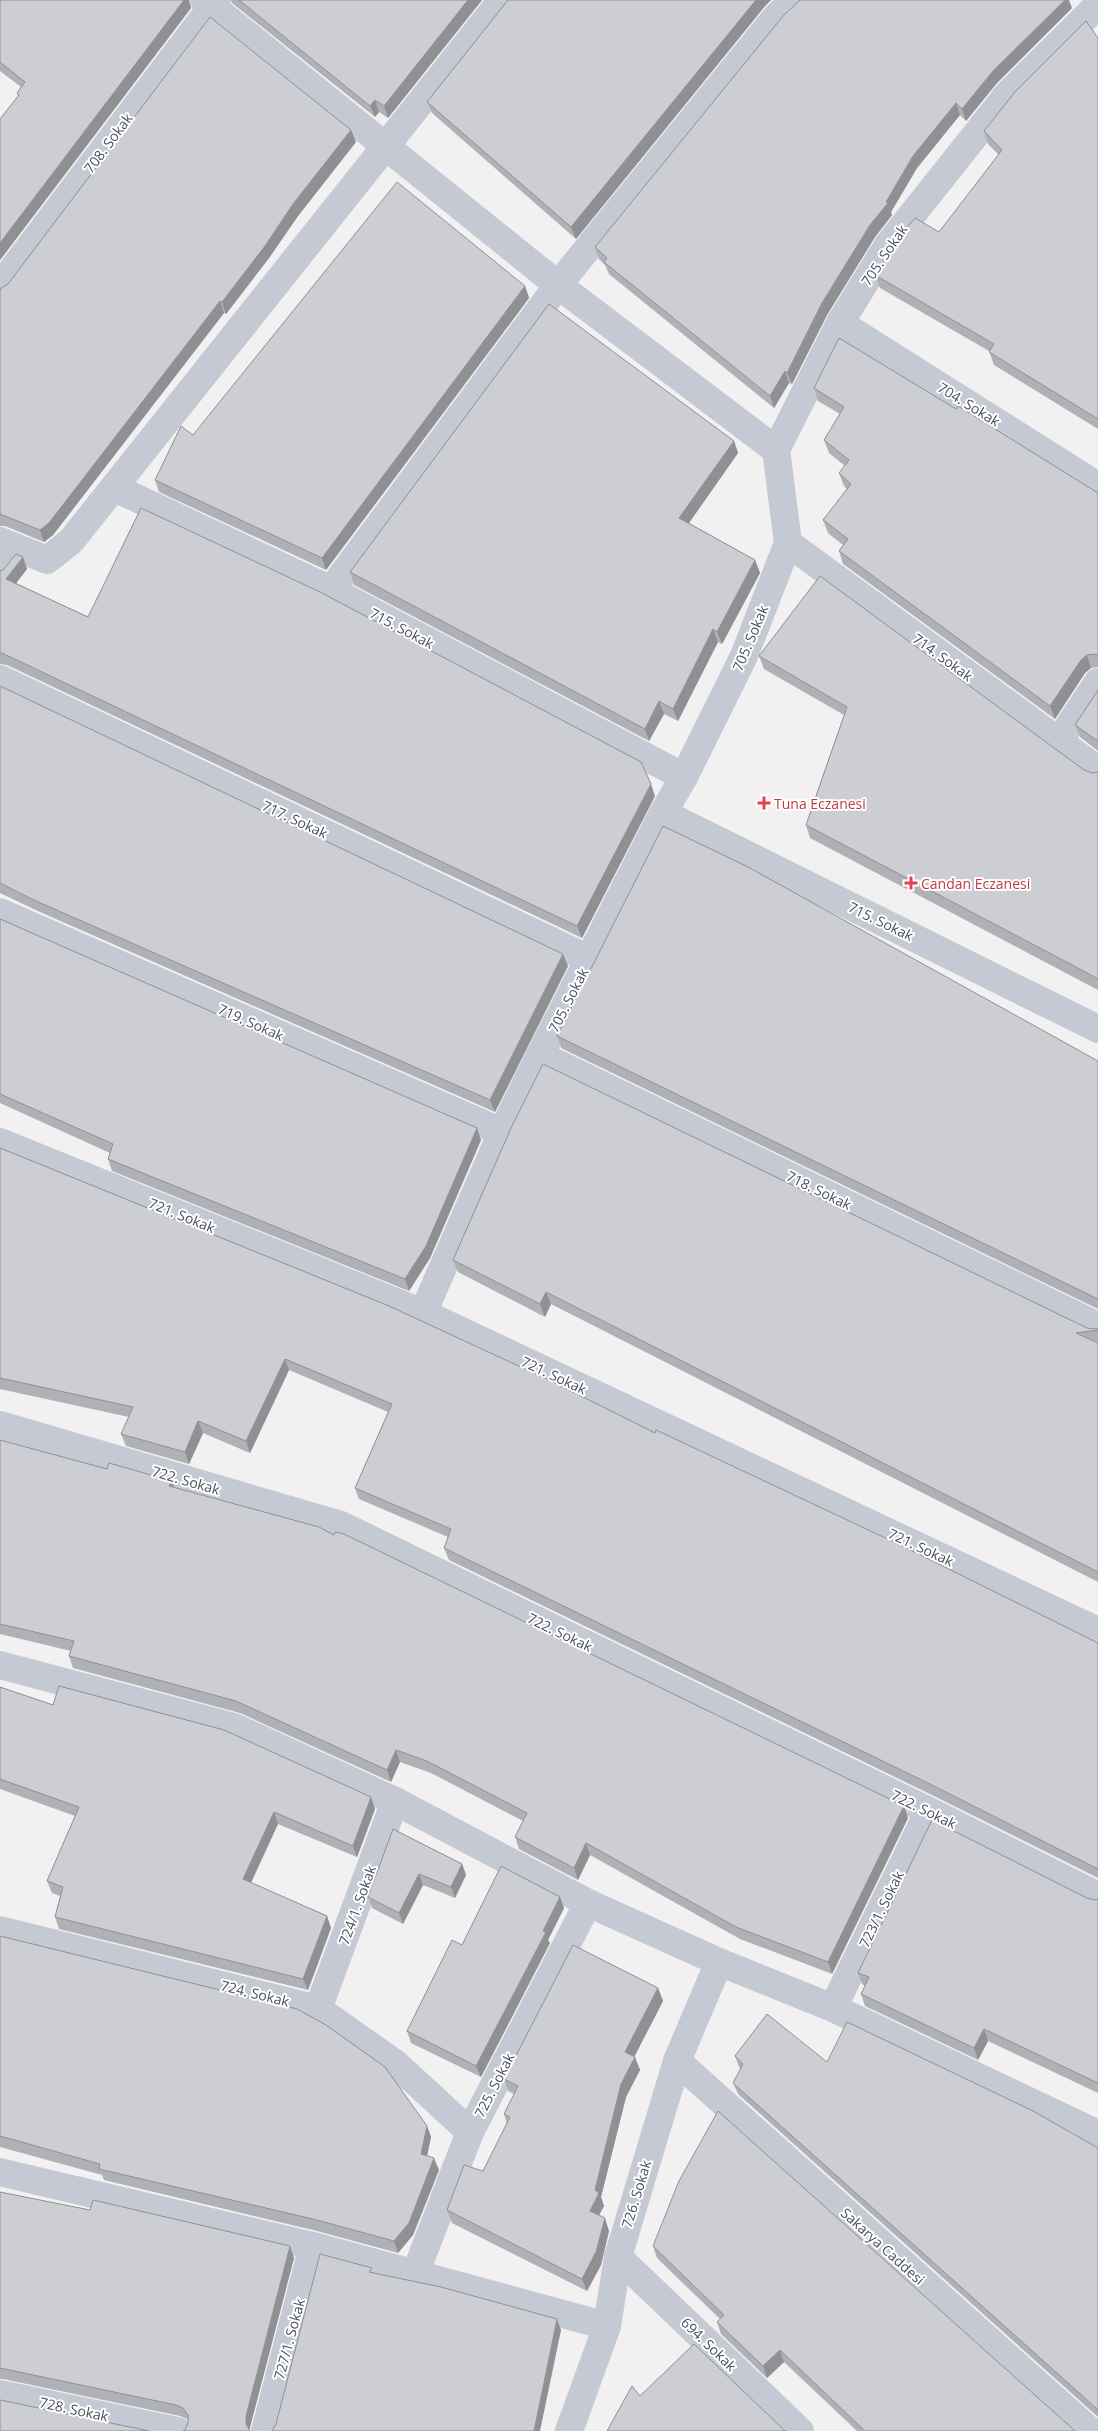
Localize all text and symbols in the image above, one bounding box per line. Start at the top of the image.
street label: 708. Sokak [79,109,137,177]
street label: 705. Sokak [857,220,912,289]
street label: 704. Sokak [934,377,1004,431]
street label: 705. Sokak [728,602,773,674]
street label: 715. Sokak [367,603,438,653]
street label: 714. Sokak [909,629,977,686]
place label: Tuna Eczanesi [774,794,866,813]
street label: 717. Sokak [259,796,331,843]
marker: Tuna Eczanesi [758,797,770,809]
place label: Candan Eczanesi [921,874,1030,893]
marker: Candan Eczanesi [905,877,917,889]
street label: 715. Sokak [845,897,917,945]
street label: 705. Sokak [544,964,593,1035]
street label: 719. Sokak [215,999,287,1045]
street label: 718. Sokak [783,1166,855,1214]
street label: 721. Sokak [146,1193,219,1237]
street label: 721. Sokak [518,1352,590,1399]
street label: 722. Sokak [150,1461,223,1499]
street label: 721. Sokak [885,1524,957,1571]
street label: 722. Sokak [524,1608,596,1656]
street label: 722. Sokak [888,1785,960,1833]
street label: 724/1. Sokak [334,1862,380,1947]
street label: 723/1. Sokak [854,1867,908,1950]
street label: 724. Sokak [219,1975,292,2011]
street label: 725. Sokak [470,2049,519,2120]
street label: 726. Sokak [617,2157,655,2230]
street label: Sakarya Caddesi [837,2203,929,2289]
street label: 727/1. Sokak [269,2296,309,2382]
street label: 694. Sokak [677,2313,741,2376]
street label: 728. Sokak [38,2392,111,2426]

